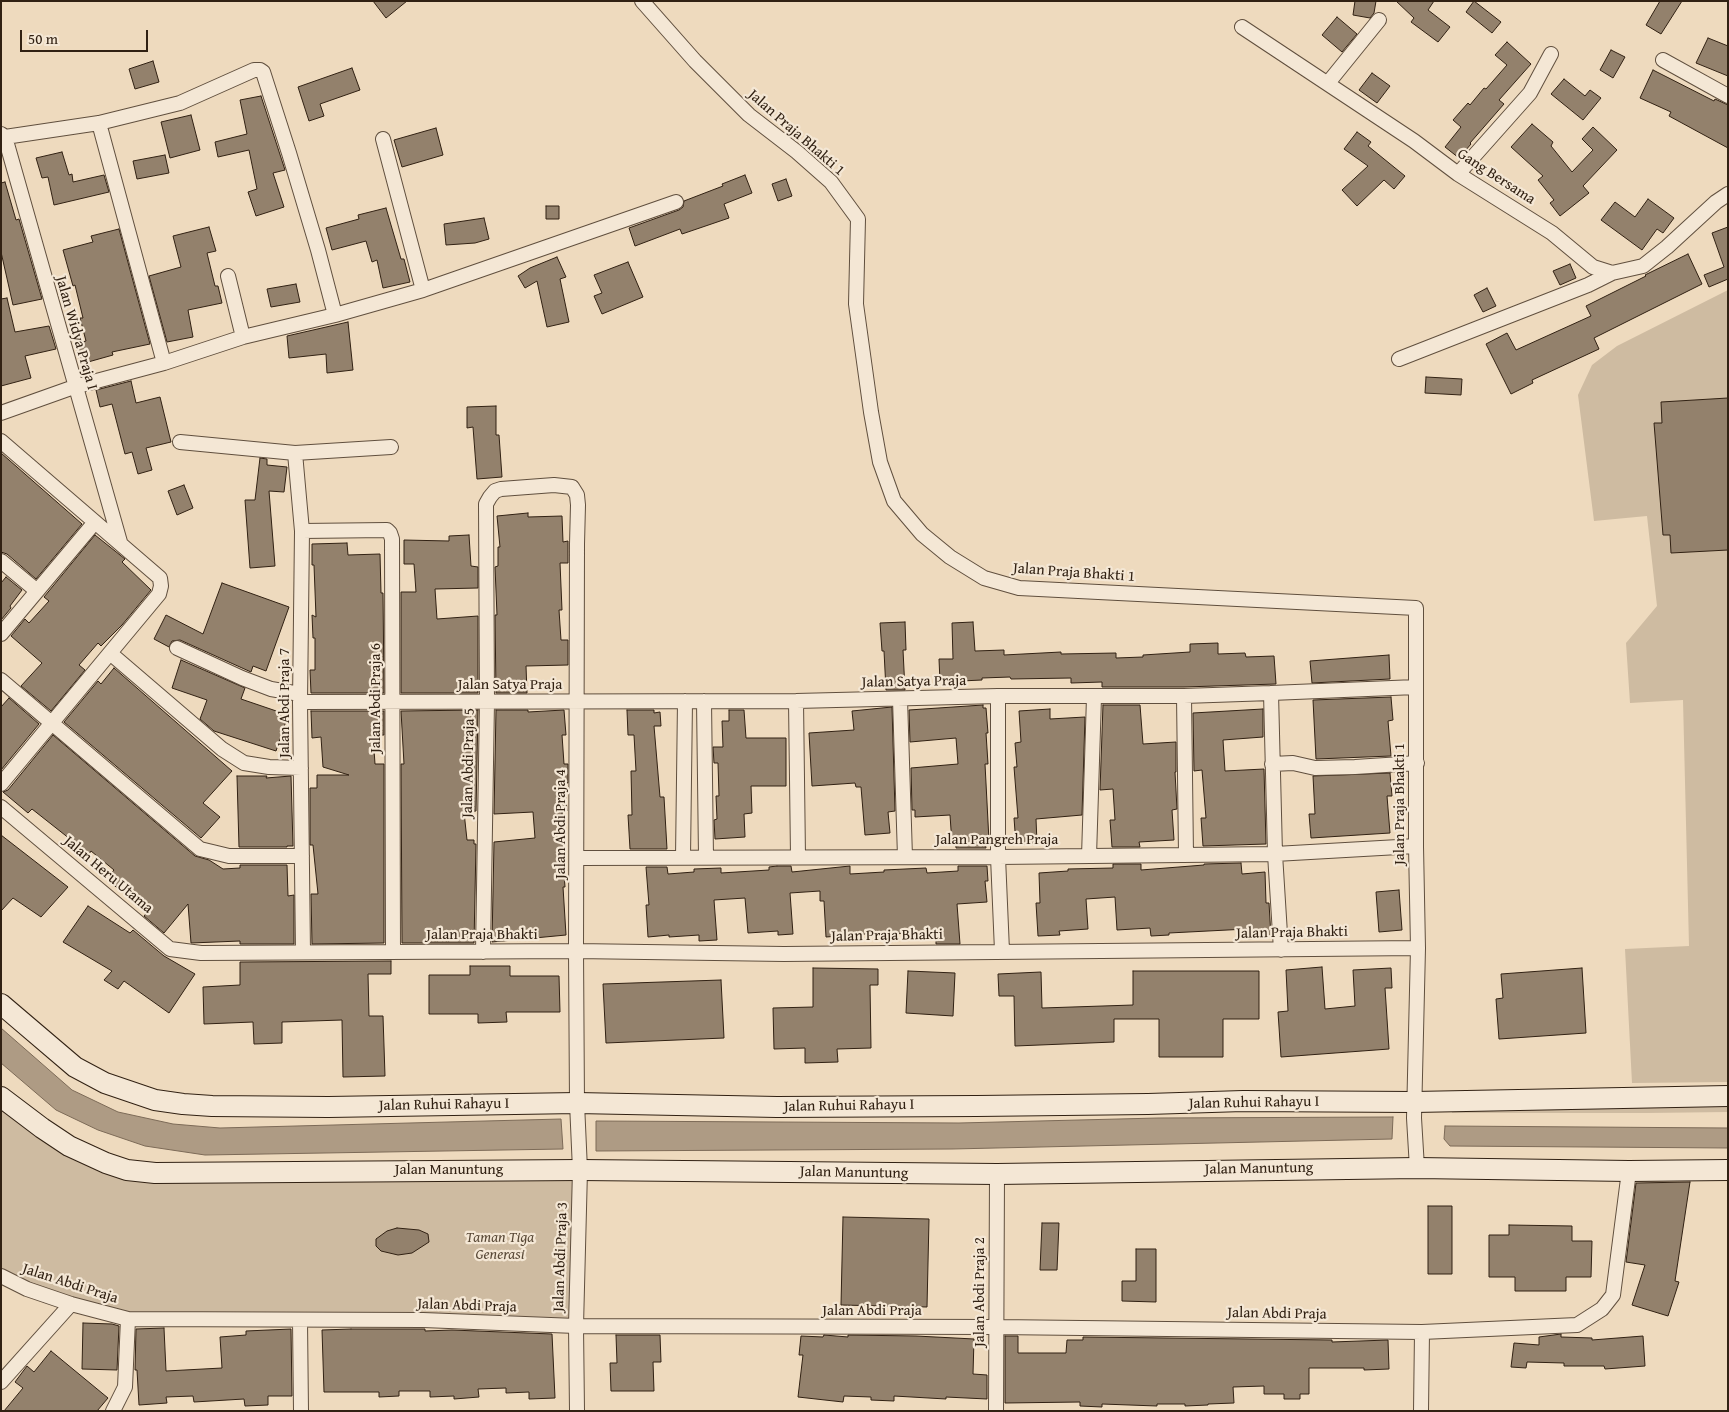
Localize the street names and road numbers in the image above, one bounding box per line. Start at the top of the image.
street label: Jalan Praja Bhakti 1 [744,86,848,180]
street label: Gang Bersama [1454,145,1538,209]
street label: Jalan Widya Praja I [51,274,101,392]
street label: Jalan Praja Bhakti 1 [1012,560,1136,586]
street label: Jalan Abdi Praja 6 [367,643,385,753]
street label: Jalan Abdi Praja 7 [276,648,294,758]
street label: Jalan Satya Praja [862,672,966,692]
street label: Jalan Satya Praja [458,676,562,694]
street label: Jalan Abdi Praja 5 [459,708,479,818]
street label: Jalan Praja Bhakti 1 [1391,743,1409,865]
street label: Jalan Abdi Praja 4 [552,769,570,879]
street label: Jalan Pangreh Praja [936,831,1058,849]
street label: Jalan Heru Utama [60,832,156,918]
street label: Jalan Praja Bhakti [1236,923,1348,943]
street label: Jalan Praja Bhakti [426,926,538,944]
street label: Jalan Praja Bhakti [831,926,943,946]
street label: Jalan Ruhui Rahayu I [1189,1093,1319,1113]
street label: Jalan Ruhui Rahayu I [379,1095,509,1115]
street label: Jalan Ruhui Rahayu I [784,1096,914,1116]
street label: Jalan Manuntung [1205,1159,1313,1179]
street label: Jalan Manuntung [395,1161,503,1179]
street label: Jalan Manuntung [800,1163,908,1183]
street label: Jalan Abdi Praja 3 [550,1202,572,1312]
street label: Jalan Abdi Praja 2 [971,1237,989,1347]
street label: Jalan Abdi Praja [20,1260,120,1308]
street label: Jalan Abdi Praja [417,1295,517,1317]
street label: Jalan Abdi Praja [822,1302,922,1320]
street label: Jalan Abdi Praja [1227,1304,1327,1324]

